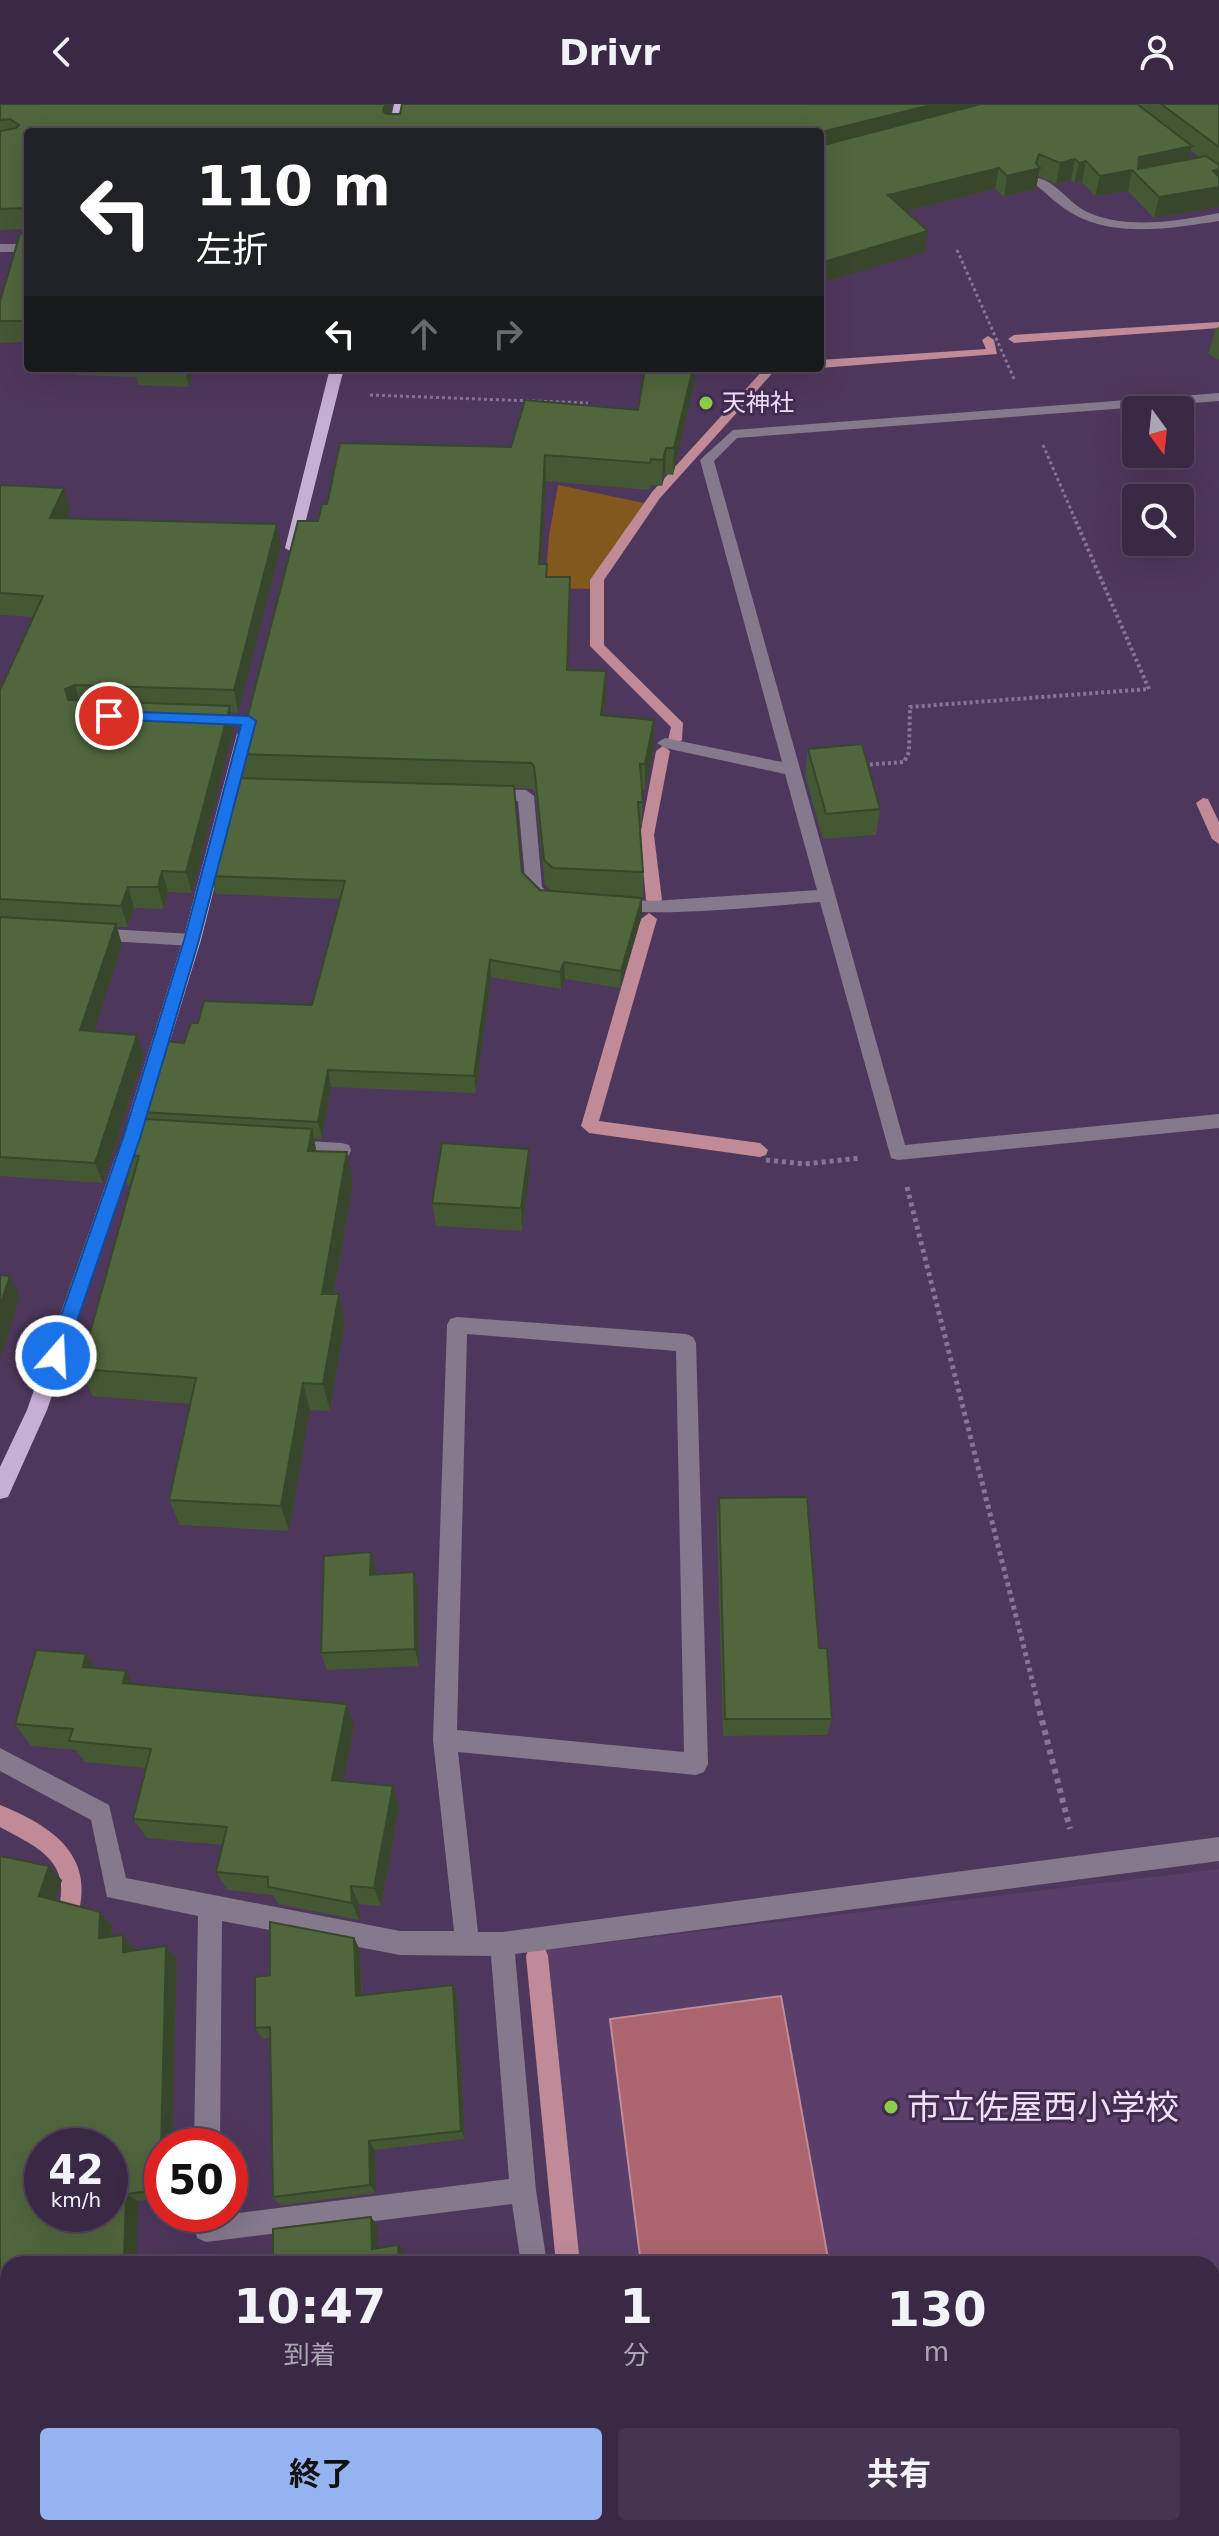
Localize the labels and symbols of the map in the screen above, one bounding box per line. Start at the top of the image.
place label: 天神社 [722,389,794,417]
marker: 天神社 [697,394,715,412]
north arrow [1122,396,1194,468]
pin [75,682,143,750]
position arrow [14,1314,98,1398]
place label: 市立佐屋西小学校 [907,2087,1179,2127]
marker: 市立佐屋西小学校 [882,2098,900,2116]
speed limit sign: 50 [144,2128,248,2232]

